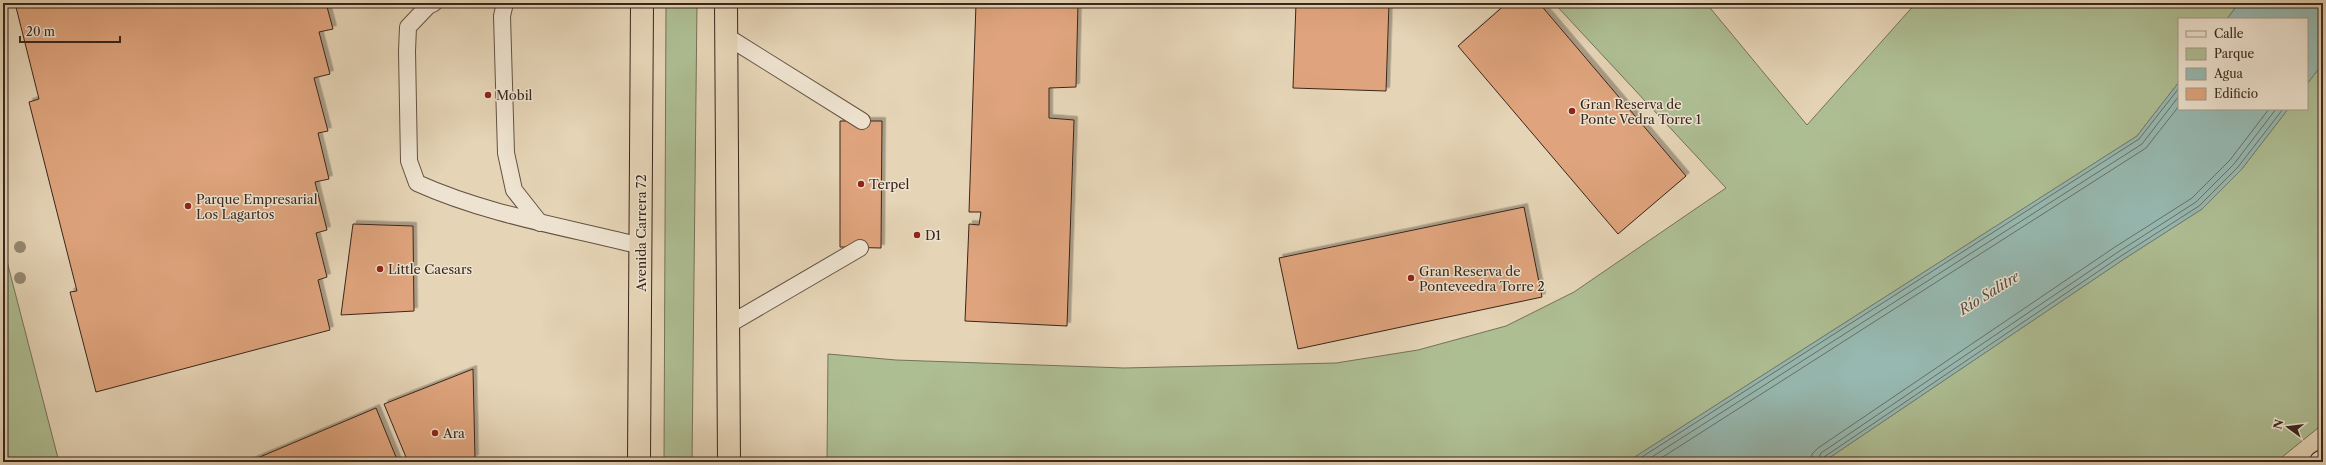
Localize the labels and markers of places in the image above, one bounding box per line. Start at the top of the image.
place label: Mobil [496,87,533,103]
marker: Mobil [483,90,493,100]
place label: Gran Reserva de Ponte Vedra Torre 1 [1580,96,1702,127]
marker: Gran Reserva de Ponte Vedra Torre 1 [1567,106,1577,116]
place label: Terpel [869,176,910,192]
marker: Terpel [856,179,866,189]
place label: Parque Empresarial Los Lagartos [196,191,318,222]
marker: Parque Empresarial Los Lagartos [183,201,193,211]
place label: D1 [925,227,942,243]
marker: D1 [912,230,922,240]
place label: Little Caesars [388,261,472,277]
place label: Gran Reserva de Ponteveedra Torre 2 [1419,263,1545,294]
marker: Little Caesars [375,264,385,274]
marker: Gran Reserva de Ponteveedra Torre 2 [1406,273,1416,283]
place label: Ara [442,425,465,441]
marker: Ara [430,428,440,438]

